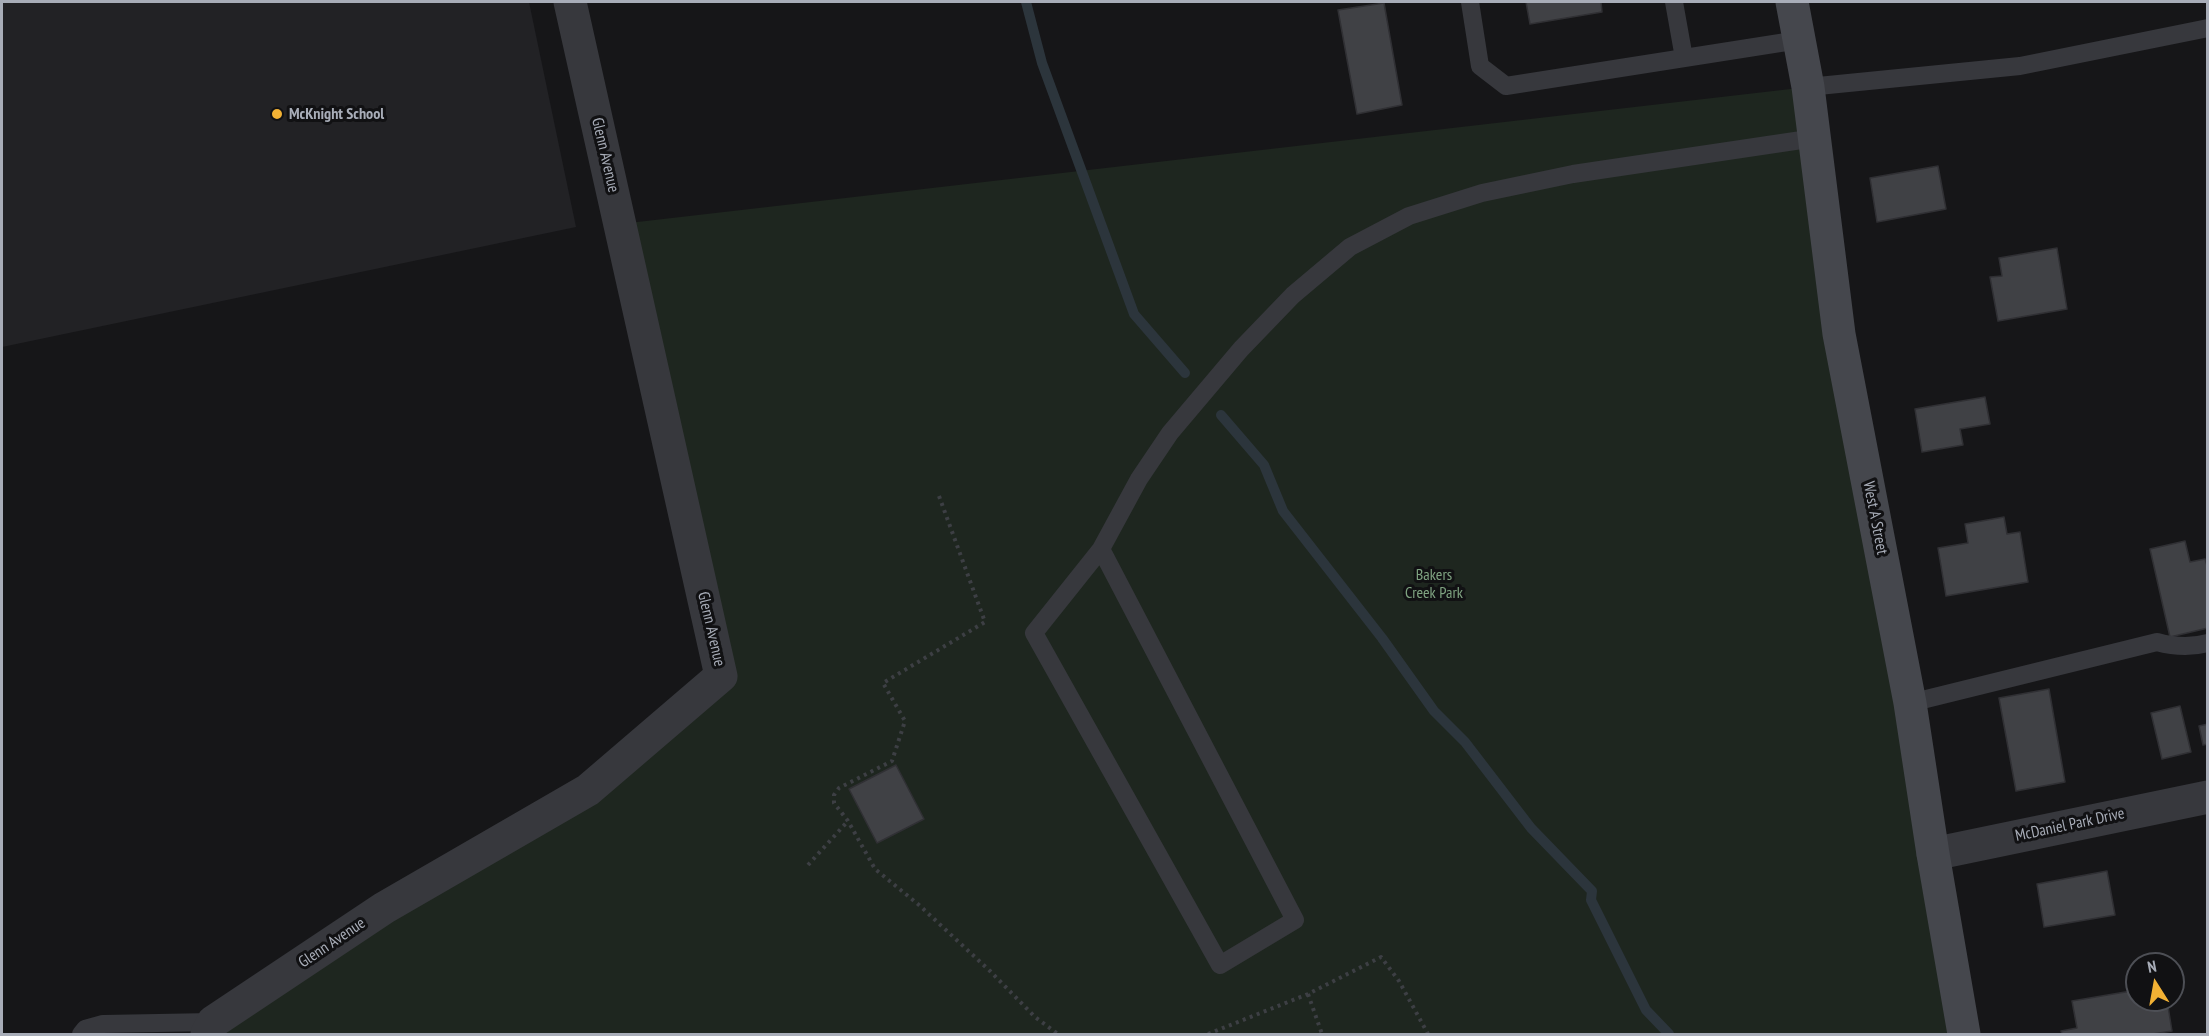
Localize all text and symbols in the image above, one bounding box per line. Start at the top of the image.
place label: McKnight School [289,104,384,124]
marker: McKnight School [270,107,284,121]
street label: Glenn Avenue [587,116,623,194]
street label: West A Street [1859,480,1891,556]
park label: Bakers Creek Park [1405,565,1463,603]
street label: Glenn Avenue [693,590,729,668]
street label: McDaniel Park Drive [2014,804,2126,846]
street label: Glenn Avenue [295,914,369,972]
north arrow [2125,952,2185,1012]
text: N [2146,956,2158,977]

